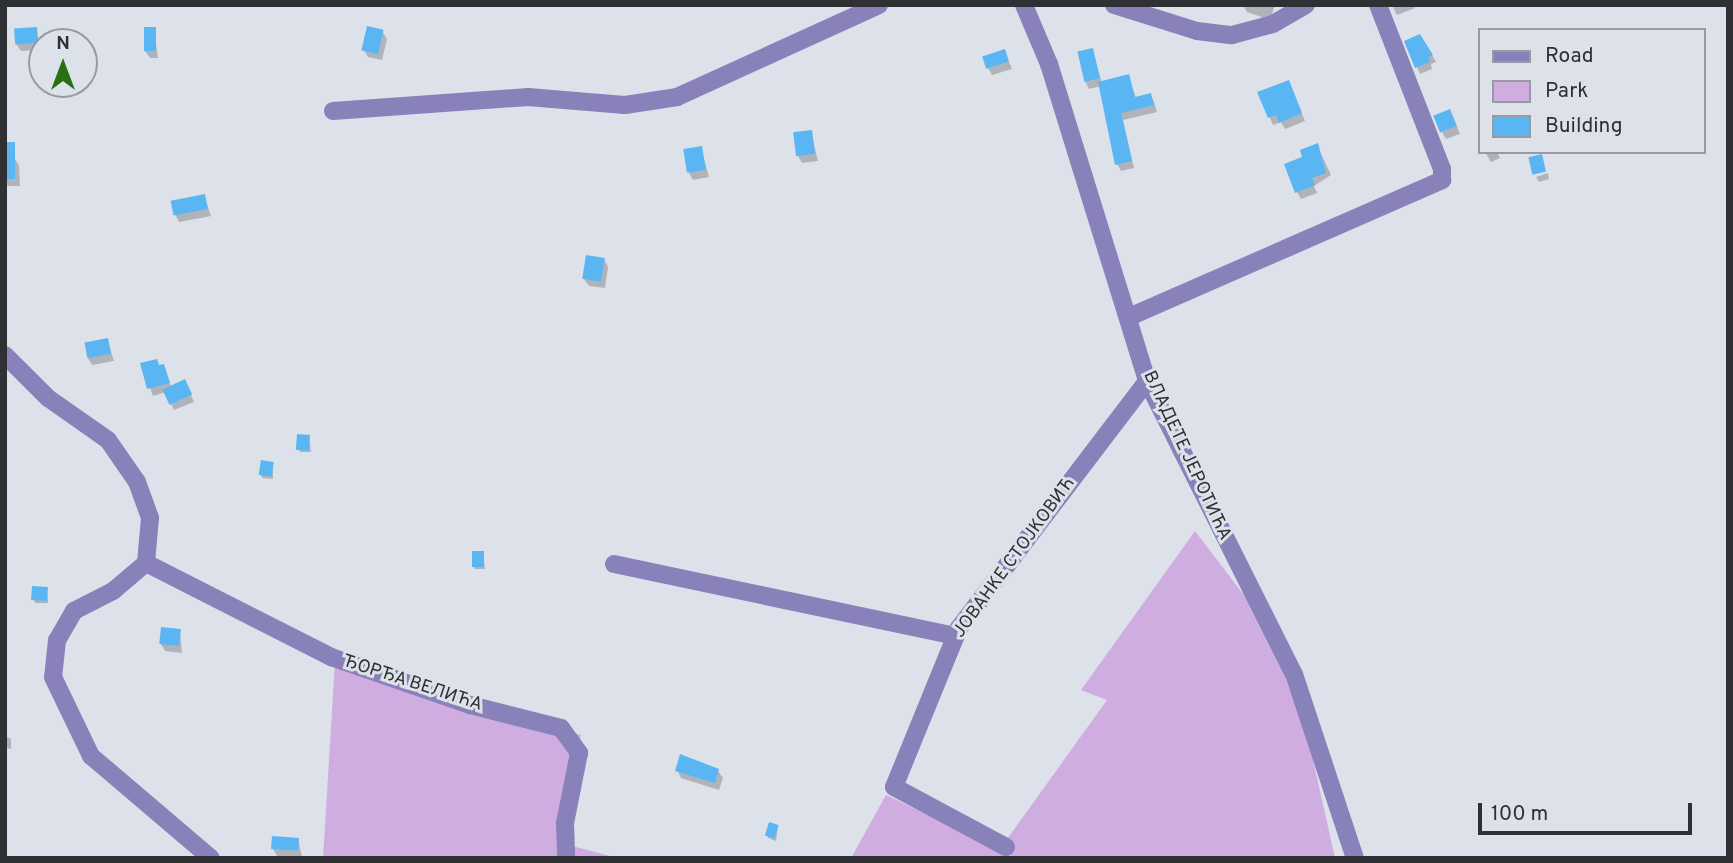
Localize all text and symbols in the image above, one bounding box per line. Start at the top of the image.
north arrow [28,28,98,98]
legend [1478,28,1705,154]
text: N [56,32,70,56]
text: Road [1545,43,1594,70]
text: Park [1545,78,1588,105]
text: Building [1545,113,1623,140]
street label: ВЛАДЕТЕ ЈЕРОТИЋА [1137,368,1235,544]
street label: ЈОВАНКЕ СТОЈКОВИЋ [950,474,1080,642]
street label: ЂОРЂА ВЕЛИЋА [339,651,485,717]
scale bar [1481,790,1694,834]
text: 100 m [1491,801,1548,828]

